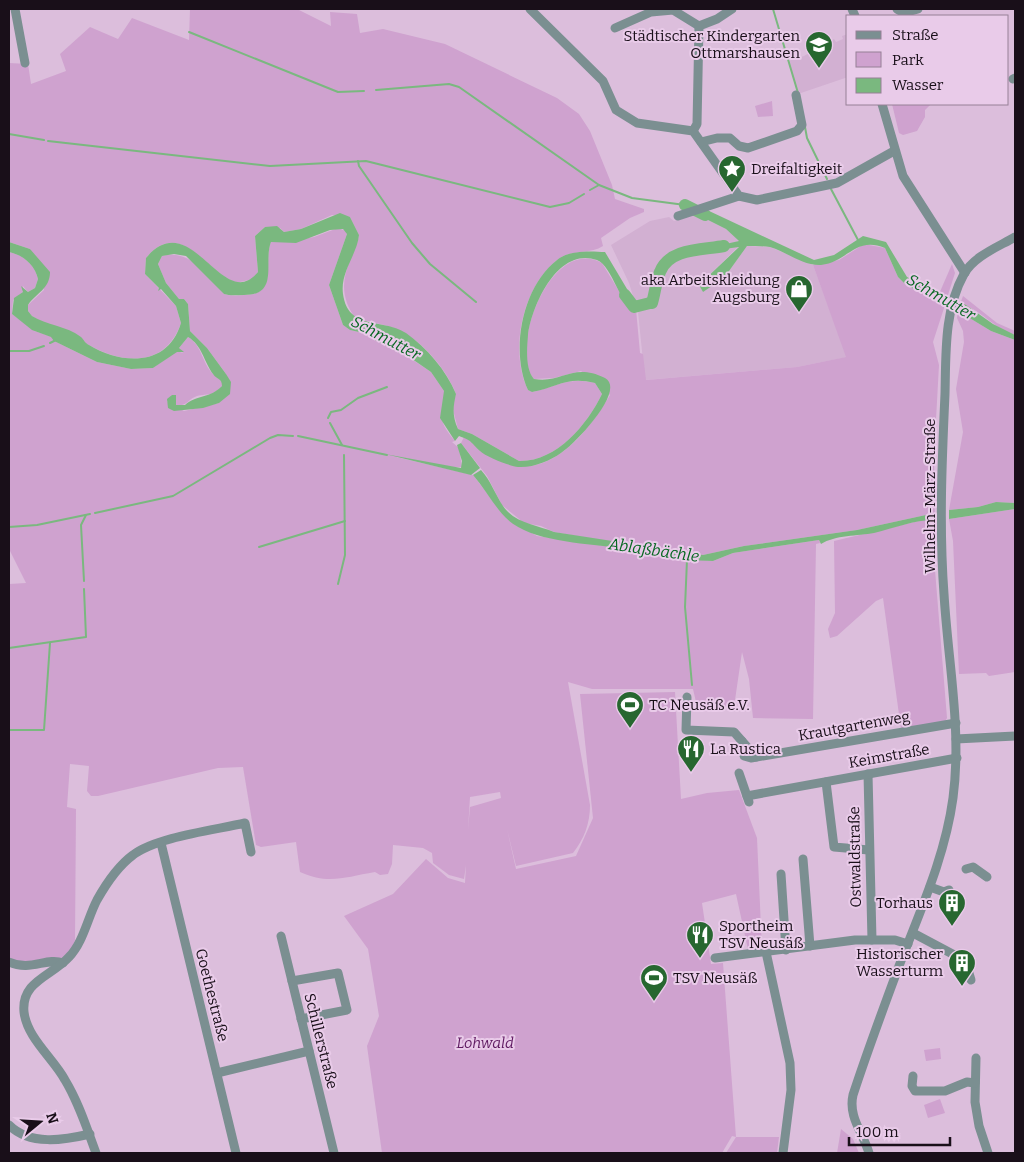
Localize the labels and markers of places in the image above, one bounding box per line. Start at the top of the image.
place label: Städtischer Kindergarten Ottmarshausen [623,27,801,62]
school or university icon: Städtischer Kindergarten Ottmarshausen [804,30,834,69]
place icon: Dreifaltigkeit [717,154,747,193]
place label: Dreifaltigkeit [751,160,843,178]
place label: aka Arbeitskleidung Augsburg [641,271,780,306]
shop icon: aka Arbeitskleidung Augsburg [784,274,814,313]
sports icon: TC Neusäß e.V. [615,690,645,729]
place label: TC Neusäß e.V. [649,696,750,714]
restaurant icon: La Rustica [676,734,706,773]
place label: La Rustica [710,740,781,758]
building icon: Torhaus [937,888,967,927]
place label: Torhaus [876,894,933,912]
place label: Sportheim TSV Neusäß [719,917,803,952]
restaurant icon: Sportheim TSV Neusäß [685,920,715,959]
place label: Historischer Wasserturm [856,945,944,980]
building icon: Historischer Wasserturm [947,948,977,987]
sports icon: TSV Neusäß [639,963,669,1002]
place label: TSV Neusäß [673,969,757,987]

